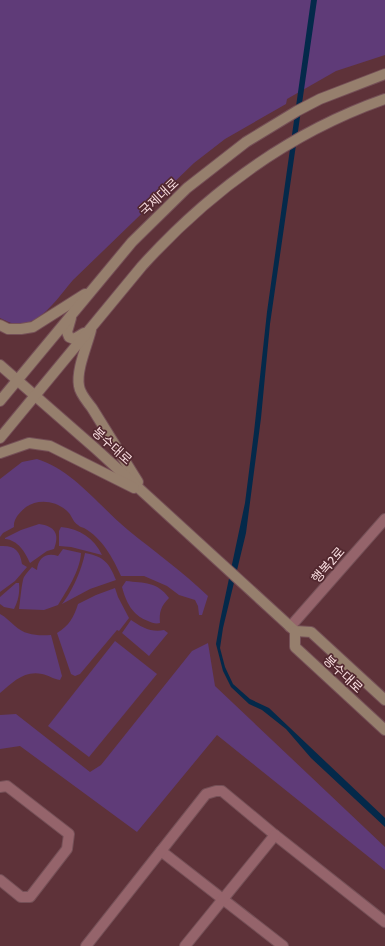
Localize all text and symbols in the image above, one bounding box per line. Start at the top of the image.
street label: 국제대로 [136,175,182,219]
street label: 봉수대로 [89,424,135,468]
street label: 행복2로 [308,544,348,586]
street label: 봉수대로 [320,652,366,696]

